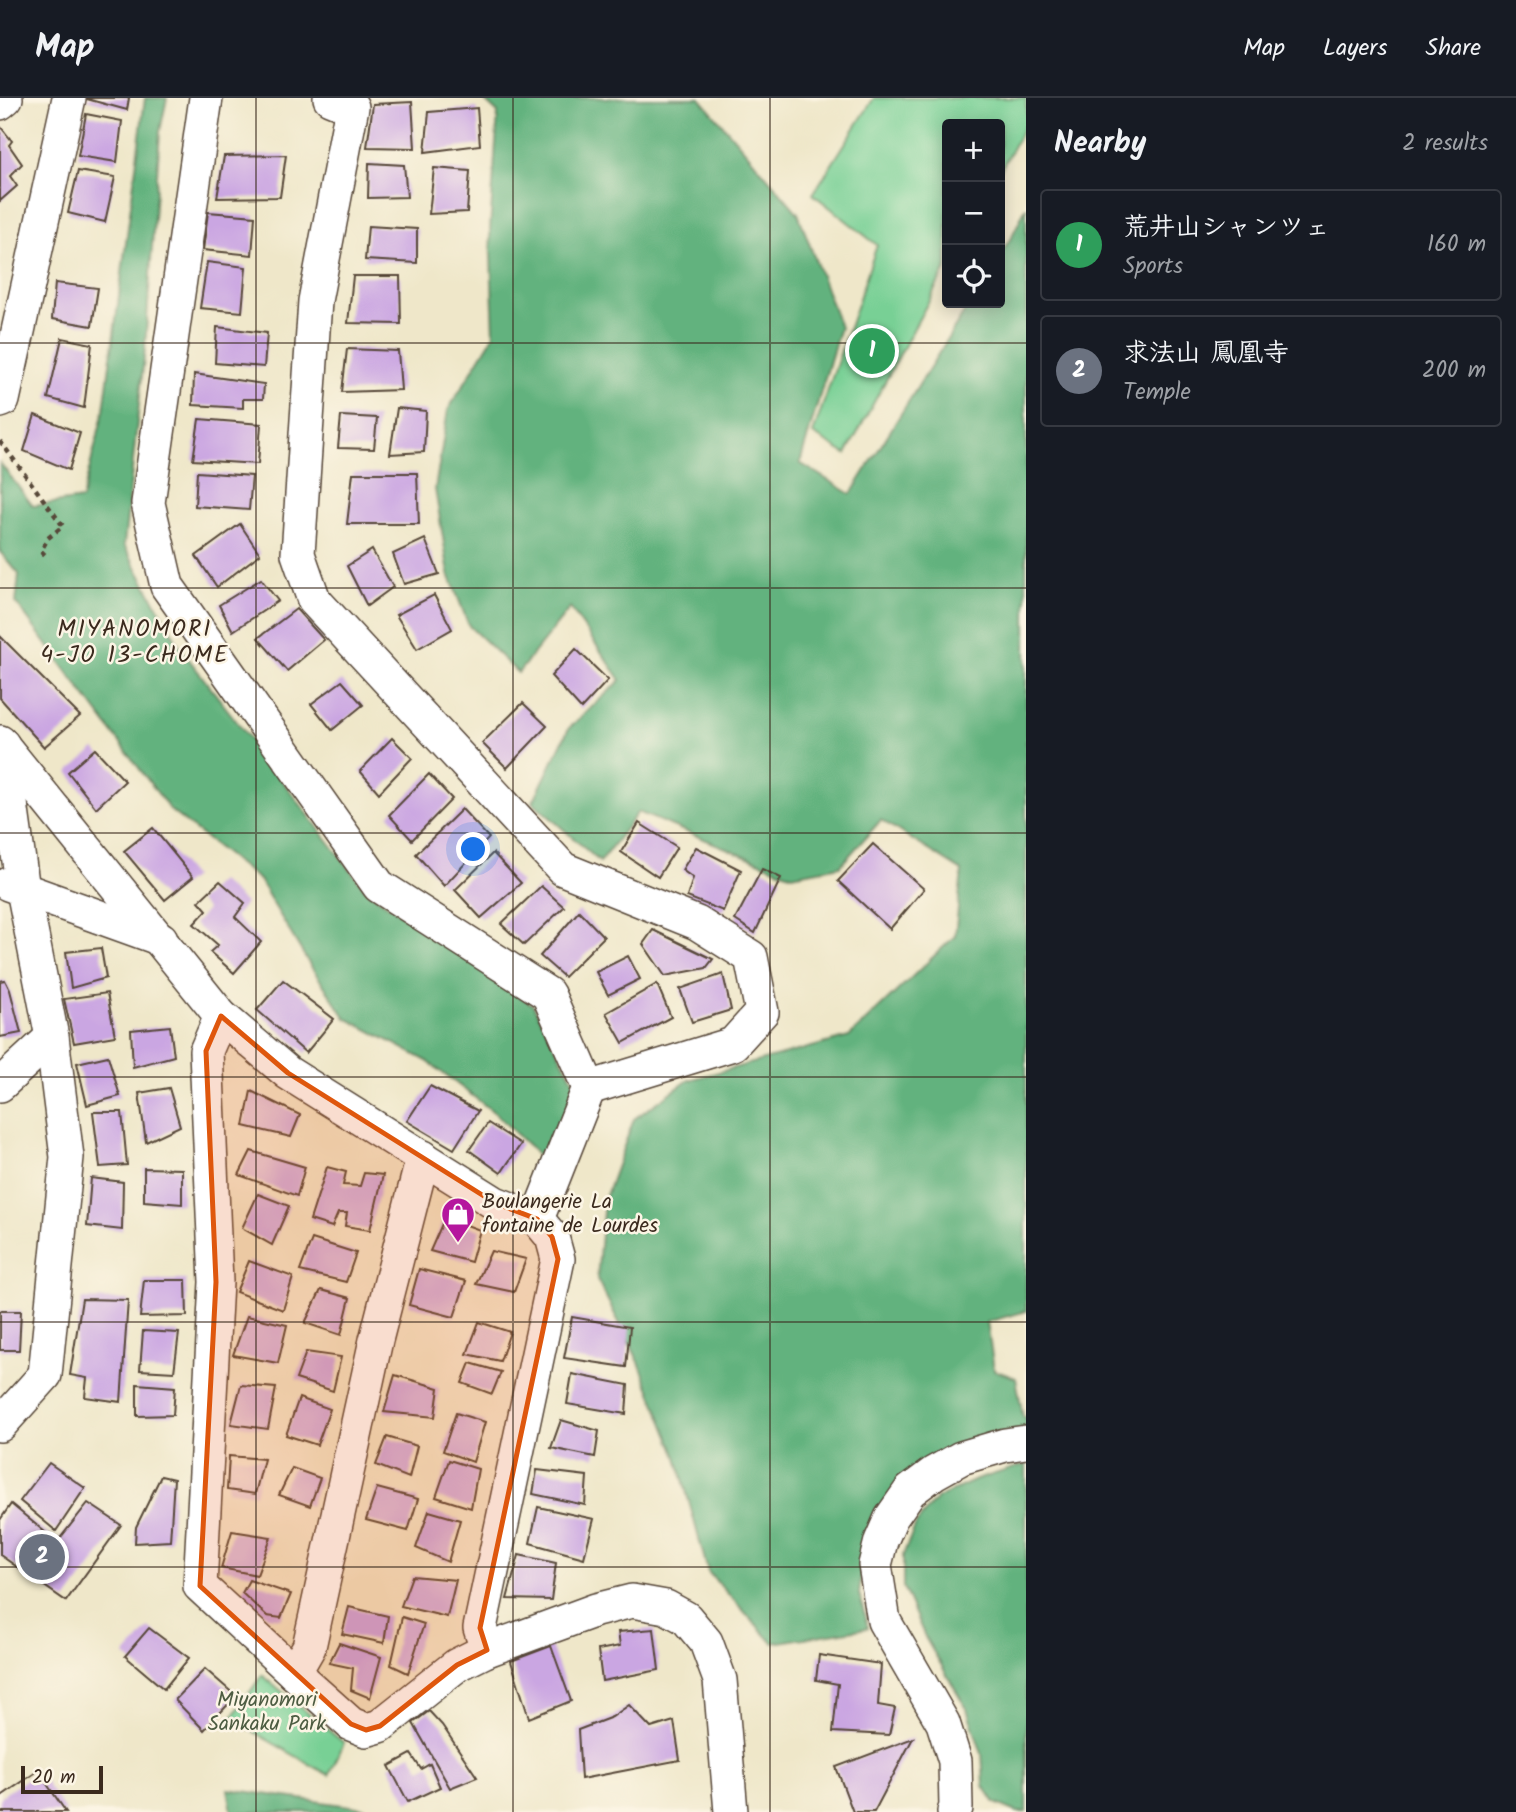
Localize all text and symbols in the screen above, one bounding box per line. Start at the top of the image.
text: Map [35,22,95,75]
text: Map [1243,29,1285,68]
text: Layers [1323,29,1387,68]
text: Share [1425,29,1481,68]
map controls [942,119,1005,308]
button: + [942,119,1005,182]
text: Nearby [1054,120,1146,168]
text: 2 results [1402,126,1488,162]
button: − [942,182,1005,245]
text: 荒井山シャンツェ [1123,207,1330,249]
text: 1 [1076,227,1082,263]
text: 160 m [1427,227,1486,263]
button: locate [942,245,1005,308]
text: Sports [1123,249,1183,285]
pin: 1 [849,325,895,377]
text: 求法山 鳳凰寺 [1123,333,1289,375]
text: 2 [1072,353,1086,389]
text: 200 m [1422,353,1486,389]
text: Temple [1123,375,1191,411]
district label: MIYANOMORI 4-JO 13-CHOME [40,612,230,674]
your location [456,832,490,866]
place label: Boulangerie La fontaine de Lourdes [482,1186,658,1243]
shop icon: Boulangerie La fontaine de Lourdes [439,1195,477,1244]
pin: 2 [19,1531,65,1583]
park label: Miyanomori Sankaku Park [208,1684,326,1741]
scale bar [21,1763,103,1795]
text: 20 m [32,1763,75,1793]

